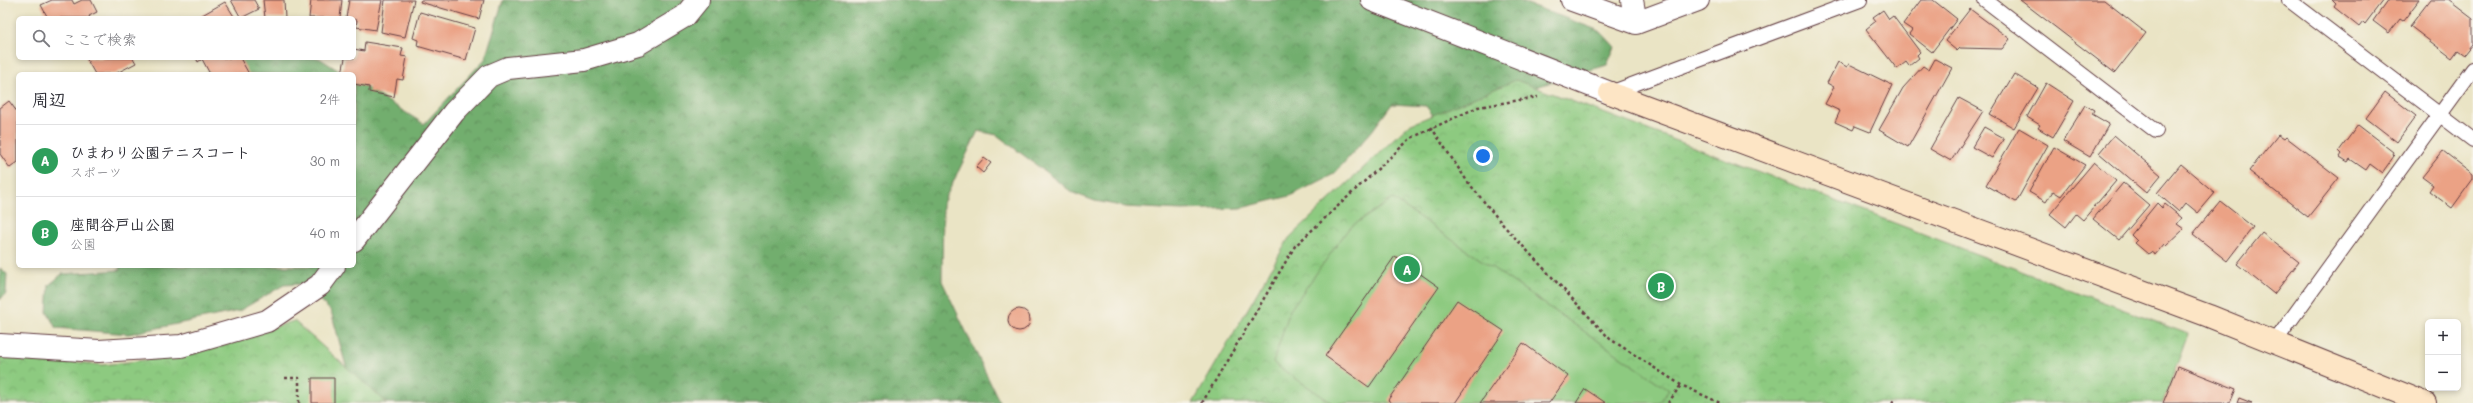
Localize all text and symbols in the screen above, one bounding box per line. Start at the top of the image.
search box [16,16,356,60]
icon: search [30,27,52,49]
text: ここで検索 [62,29,137,49]
text: 周辺 [32,88,66,110]
text: 2件 [320,90,340,107]
text: ひまわり公園テニスコート [70,142,250,162]
your location [1473,146,1493,166]
text: A [40,152,50,169]
text: 30 m [310,152,340,169]
text: スポーツ [70,163,122,180]
text: 座間谷戸山公園 [70,214,175,234]
text: B [41,224,49,241]
text: 40 m [310,224,340,241]
text: 公園 [70,235,96,252]
pin: A [1394,254,1420,284]
pin: B [1648,271,1674,301]
map controls [2425,319,2461,391]
button: + [2425,319,2461,355]
button: − [2425,355,2461,391]

